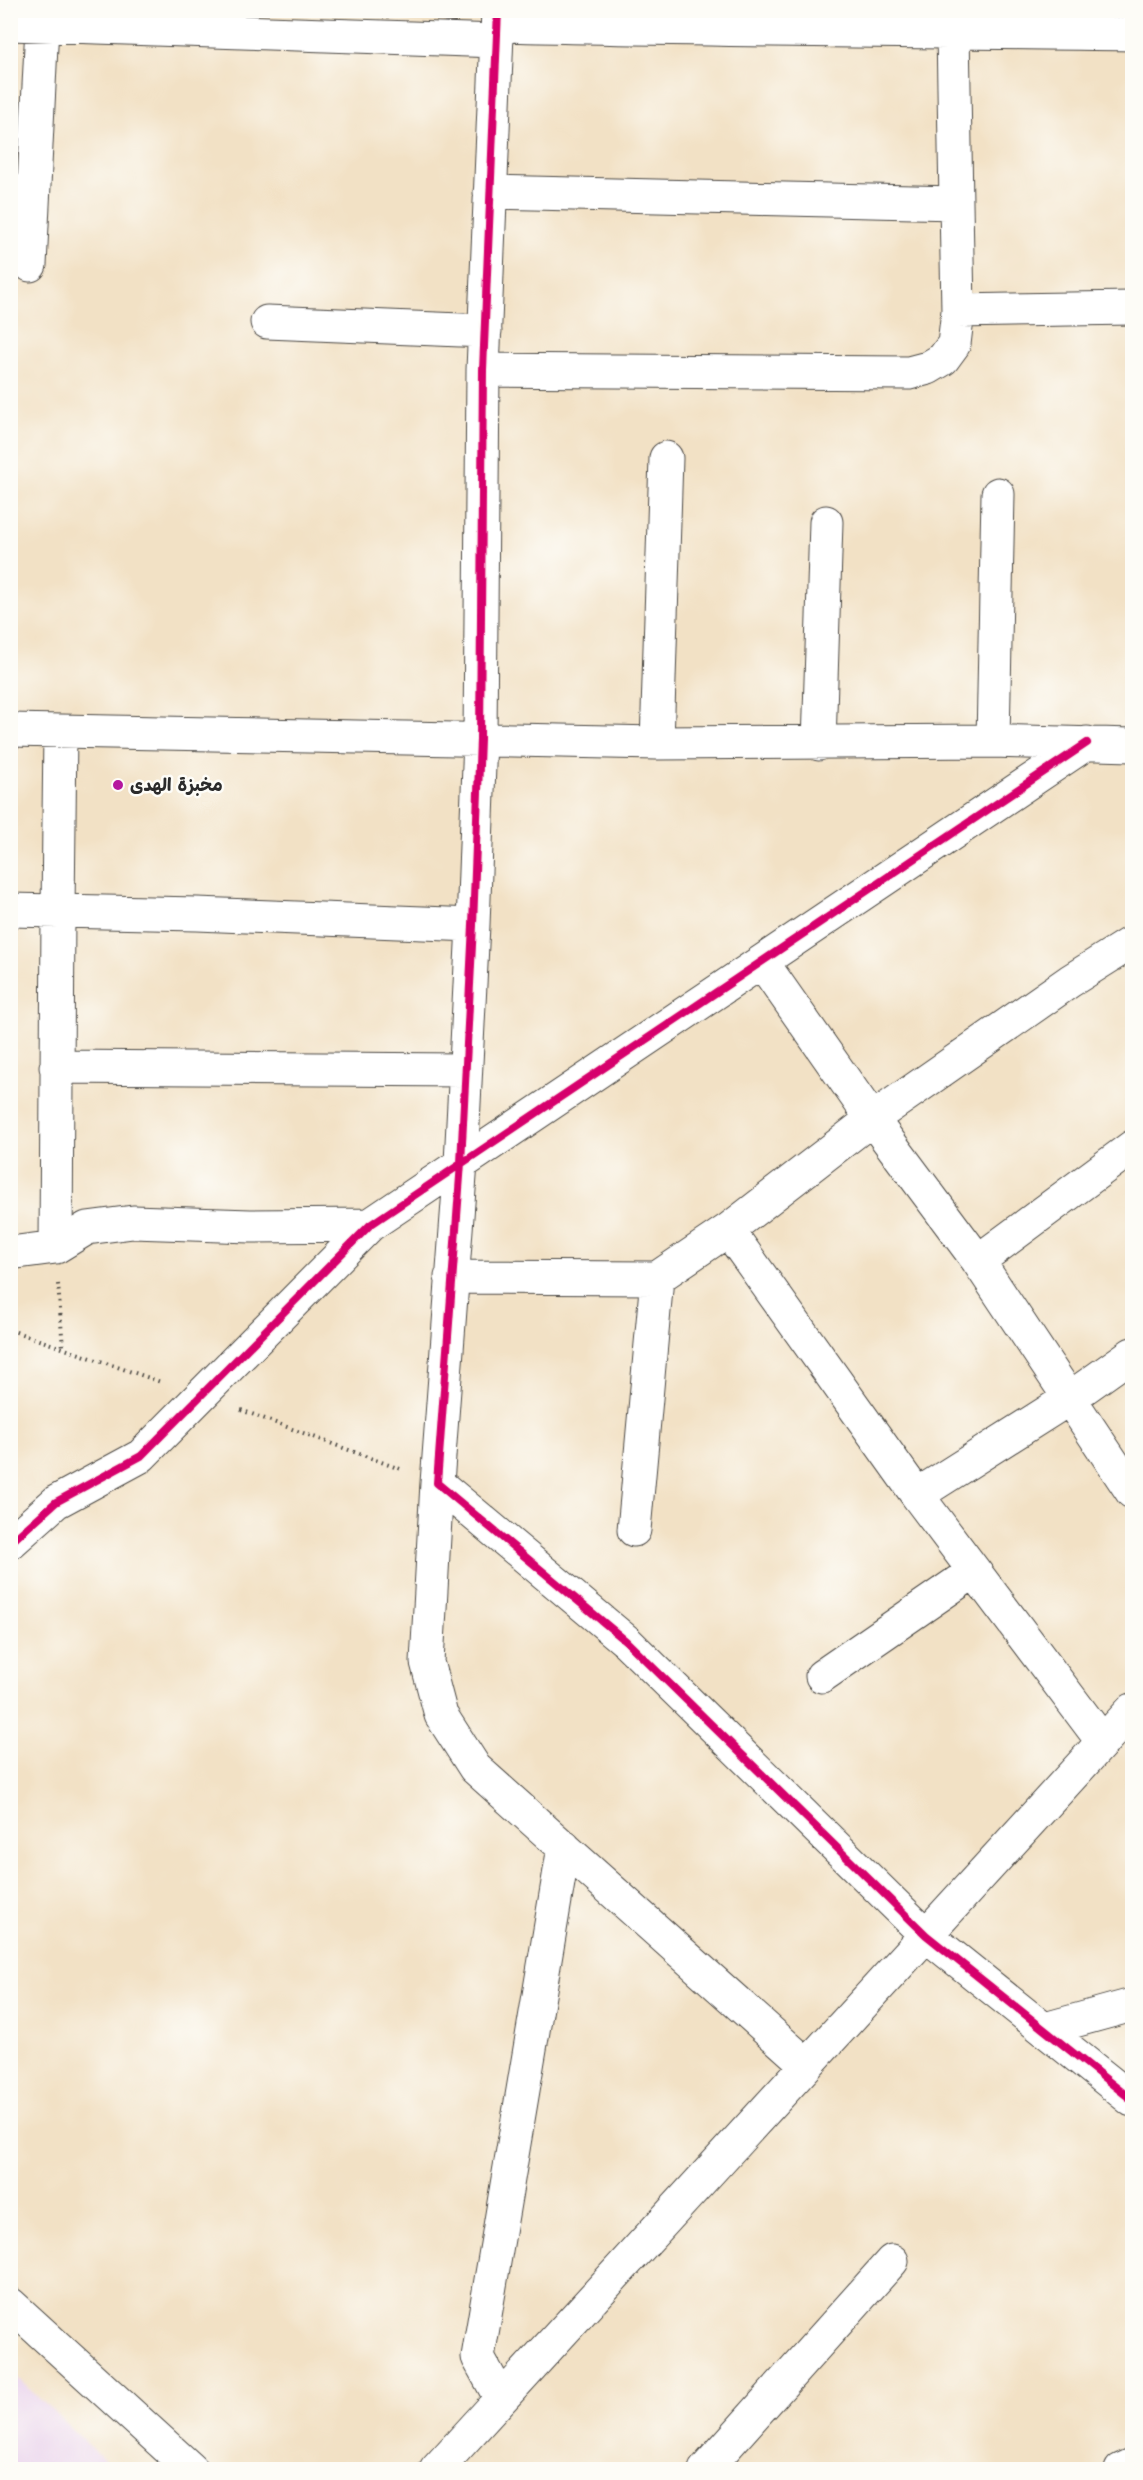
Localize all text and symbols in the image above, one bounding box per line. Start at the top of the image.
place label: مخبزة الهدى [130,770,223,797]
marker: مخبزة الهدى [111,778,125,792]

